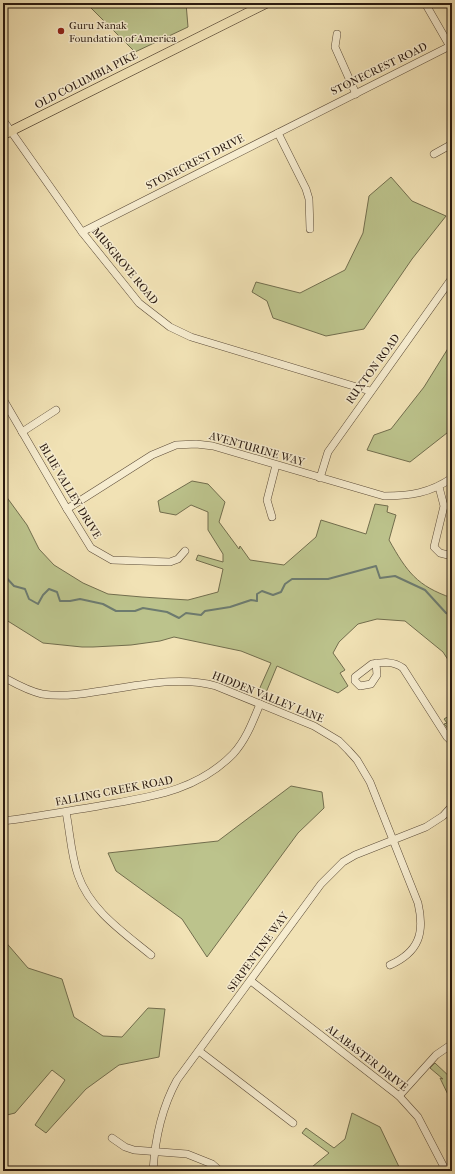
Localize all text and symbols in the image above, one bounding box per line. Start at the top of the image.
place label: Guru Nanak Foundation of America [69,19,177,45]
marker: Guru Nanak Foundation of America [56,26,66,36]
street label: STONECREST ROAD [329,40,429,98]
street label: OLD COLUMBIA PIKE [32,48,140,112]
street label: STONECREST DRIVE [144,131,247,192]
street label: MUSGROVE ROAD [89,225,161,307]
street label: RUXTON ROAD [343,332,403,406]
street label: AVENTURINE WAY [207,429,307,469]
street label: BLUE VALLEY DRIVE [36,441,104,541]
street label: HIDDEN VALLEY LANE [210,669,326,725]
street label: FALLING CREEK ROAD [54,773,174,809]
street label: SERPENTINE WAY [225,909,292,994]
street label: ALABASTER DRIVE [323,1021,411,1094]

